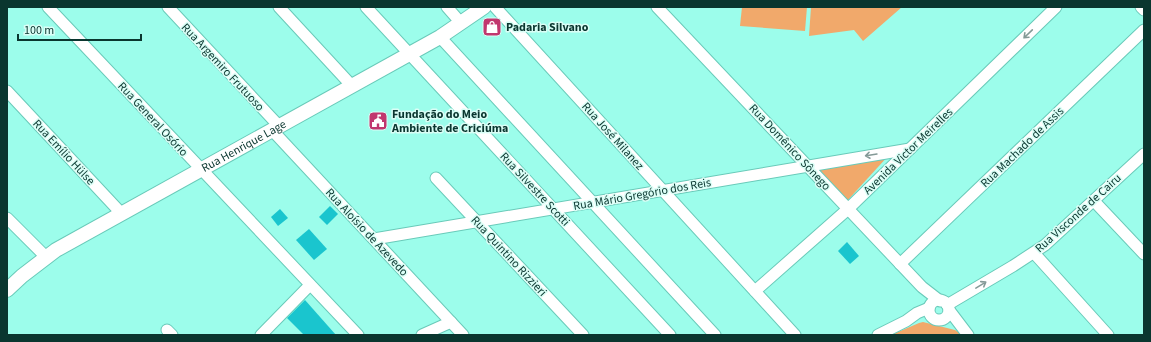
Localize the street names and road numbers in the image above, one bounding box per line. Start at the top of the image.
street label: Rua Argemiro Frutuoso [177,19,268,115]
street label: Rua General Osório [114,78,192,160]
street label: Rua José Milanez [578,99,648,174]
street label: Rua Domênico Sônego [745,100,834,194]
street label: Rua Machado de Assis [977,103,1068,192]
street label: Avenida Victor Meirelles [860,104,957,199]
street label: Rua Emílio Hülse [29,116,99,189]
street label: Rua Henrique Lage [198,116,290,177]
street label: Rua Silvestre Scotti [496,149,574,230]
street label: Rua Visconde de Cairu [1031,170,1125,257]
street label: Rua Mário Gregório dos Reis [572,174,712,215]
street label: Rua Aloísio de Azevedo [321,185,412,280]
street label: Rua Quintino Rizzieri [467,212,550,300]

